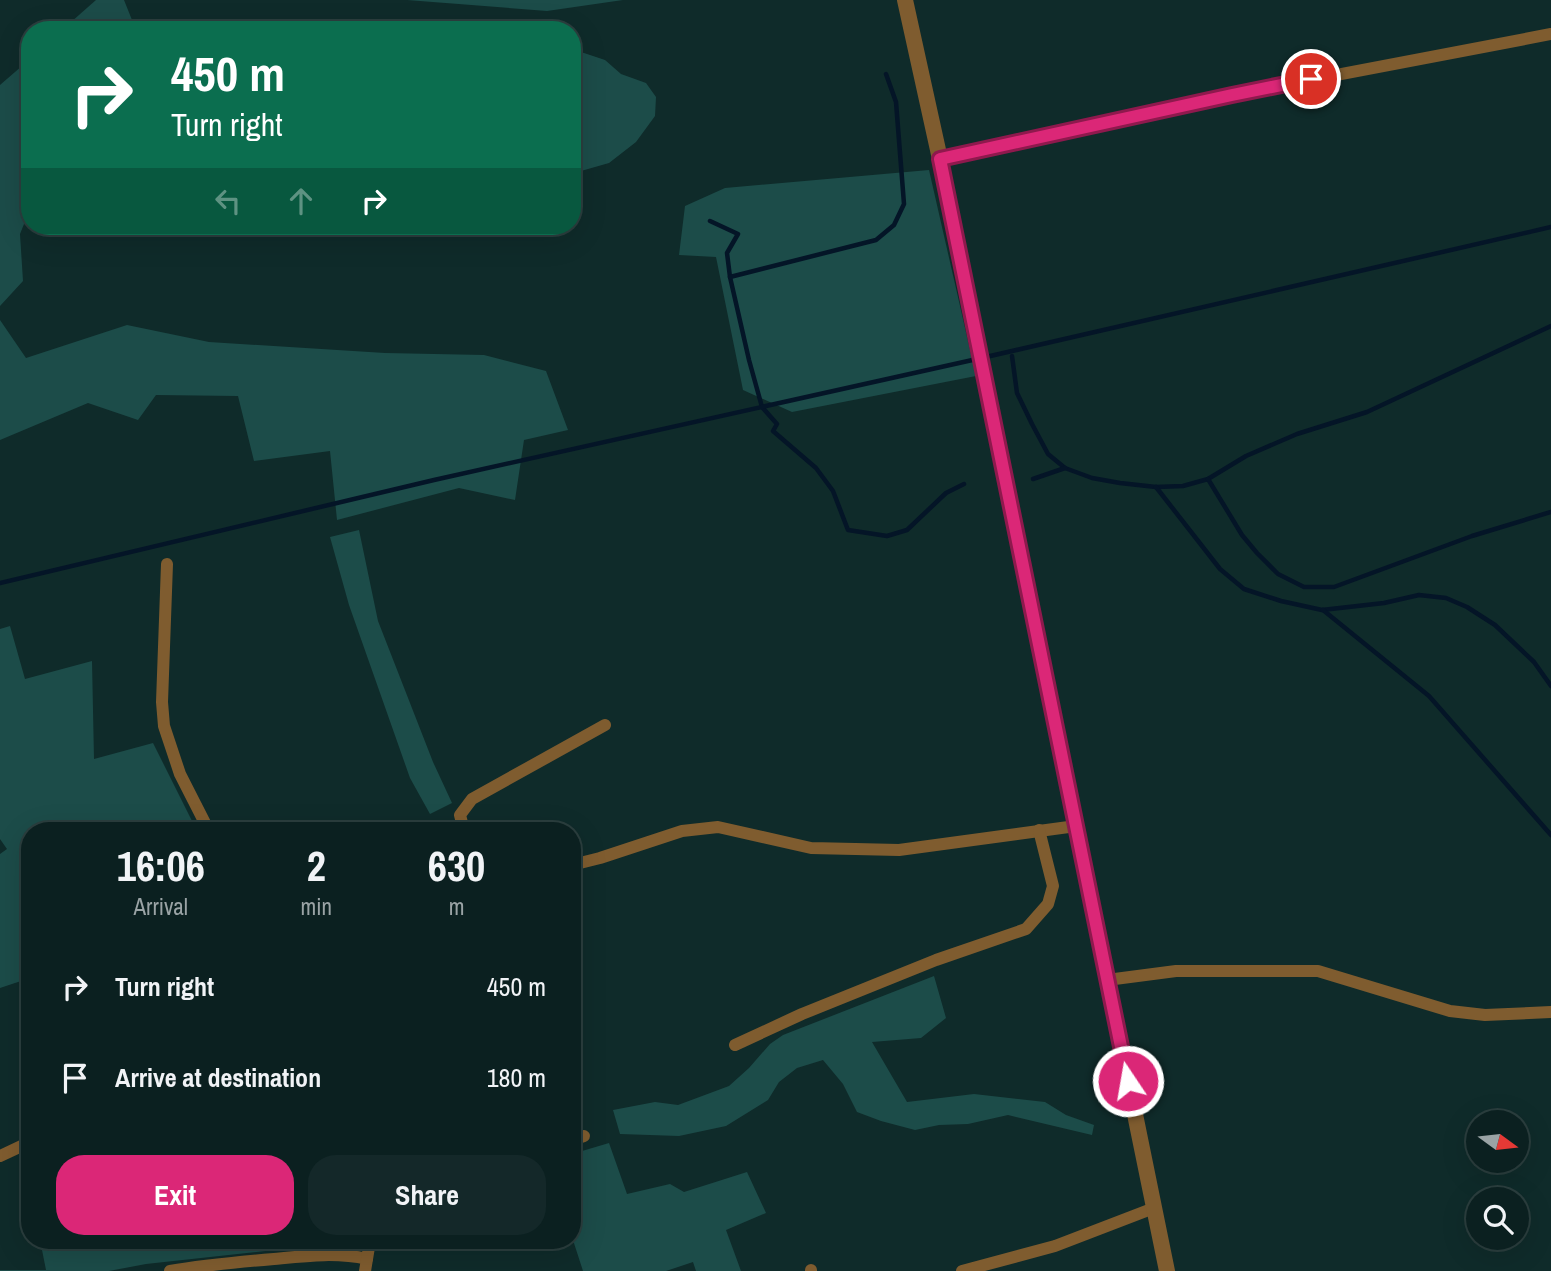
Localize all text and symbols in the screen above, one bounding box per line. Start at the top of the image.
text: 450 m [171,40,285,106]
icon: right [56,49,147,140]
pin [1281,49,1341,109]
icon: arrive [1292,60,1330,98]
text: Turn right [171,103,283,146]
icon: left [209,182,247,220]
icon: ahead [282,182,320,220]
icon: right [355,182,393,220]
text: 16:06 [117,838,205,894]
text: 2 [307,838,326,894]
text: 630 [428,838,485,894]
text: Arrival [134,891,188,922]
text: min [301,891,332,922]
text: m [449,891,464,922]
icon: right [56,968,94,1006]
text: Turn right [115,969,214,1004]
text: 450 m [487,969,546,1004]
position arrow [1091,1044,1165,1118]
icon: arrive [56,1059,94,1097]
text: Arrive at destination [115,1060,321,1095]
text: 180 m [487,1060,546,1095]
north arrow [1466,1110,1530,1172]
map controls [1466,1110,1529,1250]
button: Exit [56,1155,294,1235]
button: Share [308,1155,546,1235]
button: search [1466,1187,1529,1250]

